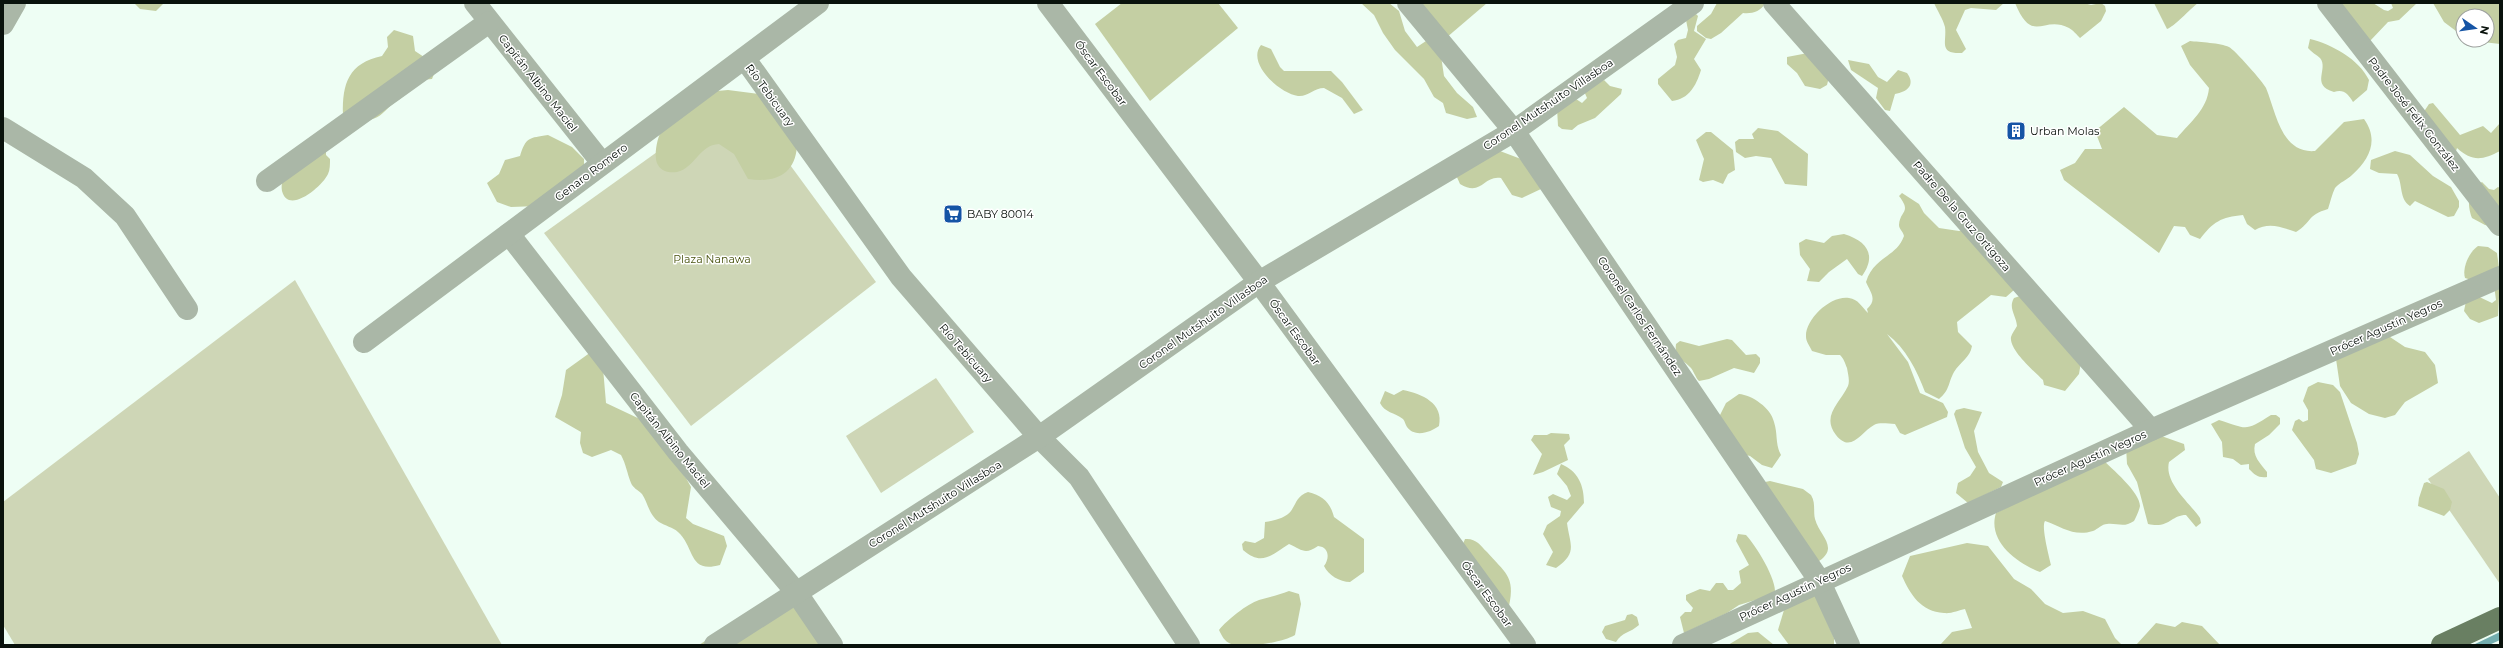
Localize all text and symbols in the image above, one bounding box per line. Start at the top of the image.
north arrow [2455,8,2495,48]
text: N [2477,24,2493,36]
street label: Capitán Albino Maciel [496,32,580,134]
street label: Óscar Escobar [1072,37,1130,109]
street label: Padre José Félix González [2365,54,2463,174]
street label: Coronel Mutshuito Villasboa [1480,55,1616,153]
street label: Río Tebicuary [743,61,797,129]
building icon: Urban Molas [2005,120,2027,142]
place label: Urban Molas [2030,124,2100,138]
street label: Genaro Romero [552,140,630,204]
street label: Padre De la Cruz Ortigoza [1910,158,2014,274]
supermarket icon: BABY 80014 [942,203,964,225]
place label: BABY 80014 [967,207,1034,221]
park label: Plaza Nanawa [673,252,751,266]
street label: Coronel Carlos Fernández [1595,254,1685,379]
street label: Coronel Mutshuito Villasboa [1136,272,1270,372]
street label: Óscar Escobar [1266,296,1324,368]
street label: Prócer Agustín Yegros [2328,296,2445,358]
street label: Río Tebicuary [936,321,996,385]
street label: Capitán Albino Maciel [627,389,713,491]
street label: Prócer Agustín Yegros [2032,427,2149,489]
street label: Coronel Mutshuito Villasboa [866,457,1004,551]
street label: Óscar Escobar [1458,558,1516,630]
street label: Prócer Agustín Yegros [1737,560,1854,624]

